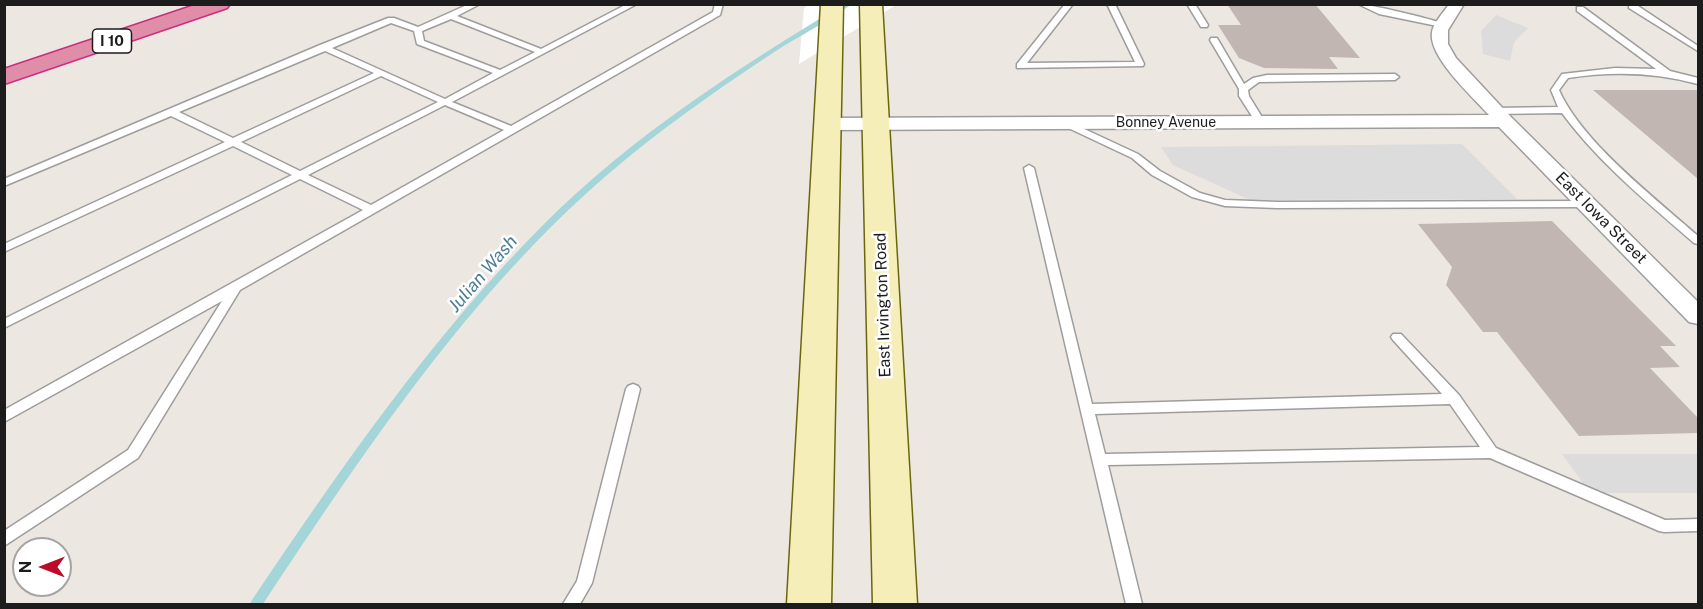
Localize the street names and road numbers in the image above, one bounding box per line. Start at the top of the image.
road number: I 10 [92,29,132,53]
street label: Bonney Avenue [1116,115,1216,131]
street label: East Iowa Street [1551,168,1651,268]
street label: East Irvington Road [871,232,895,378]

